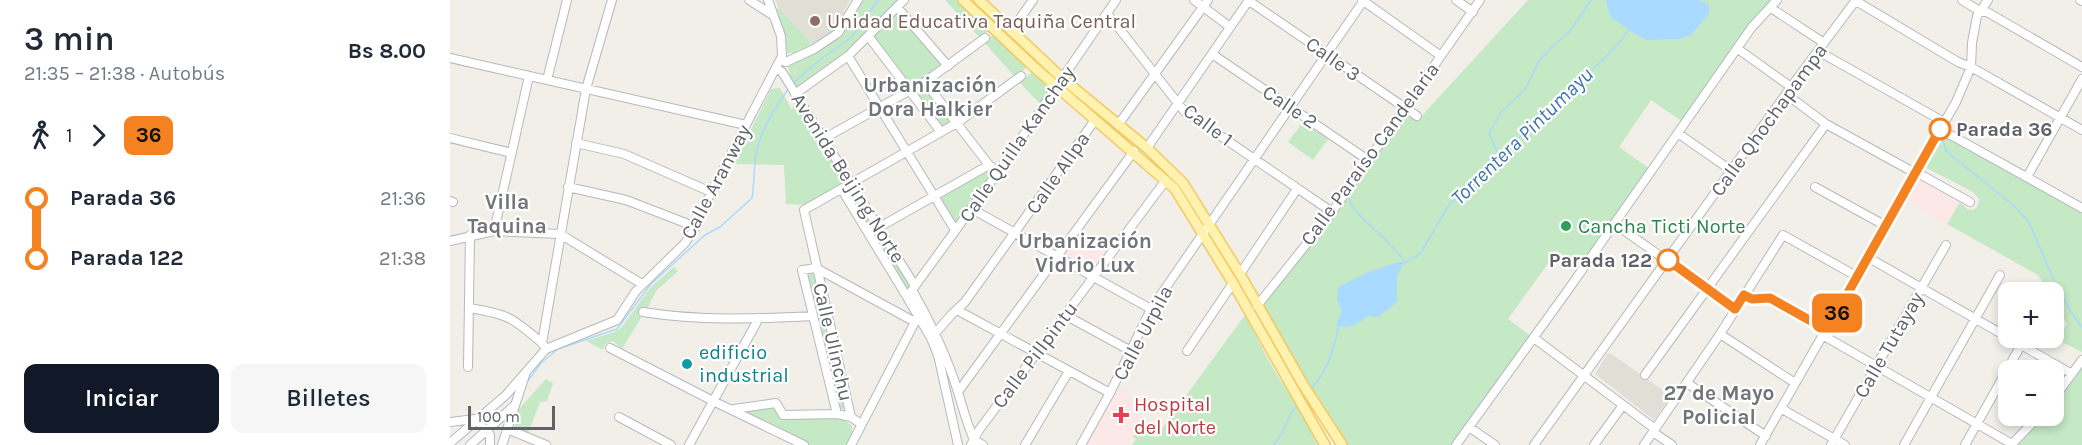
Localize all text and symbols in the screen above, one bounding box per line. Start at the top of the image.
place label: Unidad Educativa Taquiña Central [827,10,1136,33]
marker: Unidad Educativa Taquiña Central [808,14,822,28]
text: 3 min [24,20,115,58]
street label: Calle 3 [1301,32,1365,86]
text: Bs 8.00 [348,38,426,64]
street label: Calle Qhochapampa [1706,39,1832,201]
street label: Calle Paraíso Candelaria [1296,58,1444,250]
street label: Calle Quilla Kanchay [954,61,1080,227]
text: 21:35 – 21:38 · Autobús [24,62,225,85]
water label: Torrentera Pintumayu [1446,62,1598,210]
district label: Urbanización Dora Halkier [863,73,997,121]
street label: Calle 2 [1258,80,1322,134]
street label: Avenida Beijing Norte [786,89,910,267]
street label: Calle 1 [1179,99,1237,151]
marker: Parada 36 [1929,118,1951,140]
place label: Parada 36 [1956,118,2052,141]
icon: walk [24,119,57,152]
icon: forward [82,119,115,152]
street label: Calle Aranway [676,121,756,243]
text: 36 [136,123,161,147]
text: 1 [66,124,73,147]
street label: Calle Allpa [1021,128,1095,218]
text: Parada 36 [70,185,176,211]
text: 21:36 [380,187,426,210]
district label: Villa Taquina [467,190,547,239]
place label: Cancha Ticti Norte [1578,215,1746,238]
marker: Cancha Ticti Norte [1559,219,1573,233]
district label: Urbanización Vidrio Lux [1018,229,1152,277]
text: Parada 122 [70,245,184,271]
text: 21:38 [379,247,426,270]
place label: Parada 122 [1549,249,1652,272]
marker: Parada 122 [1657,249,1679,271]
street label: Calle Ulinchu [808,281,858,403]
street label: Calle Urpila [1108,282,1178,384]
map controls [1998,282,2064,426]
button: + [1998,282,2064,348]
street label: Calle Tutayay [1849,288,1929,402]
line badge: 36 [1810,294,1864,332]
street label: Calle Pillpintu [988,297,1082,413]
text: 36 [1824,301,1850,325]
place label: edificio industrial [699,341,789,387]
marker: edificio industrial [680,357,694,371]
button: − [1998,360,2064,426]
button: Iniciar [24,364,219,433]
button: Billetes [231,364,426,433]
district label: 27 de Mayo Policial [1664,381,1774,429]
place label: Hospital del Norte [1134,393,1216,439]
scale bar [468,403,555,430]
marker: Hospital del Norte [1112,406,1130,424]
text: 100 m [477,407,520,426]

